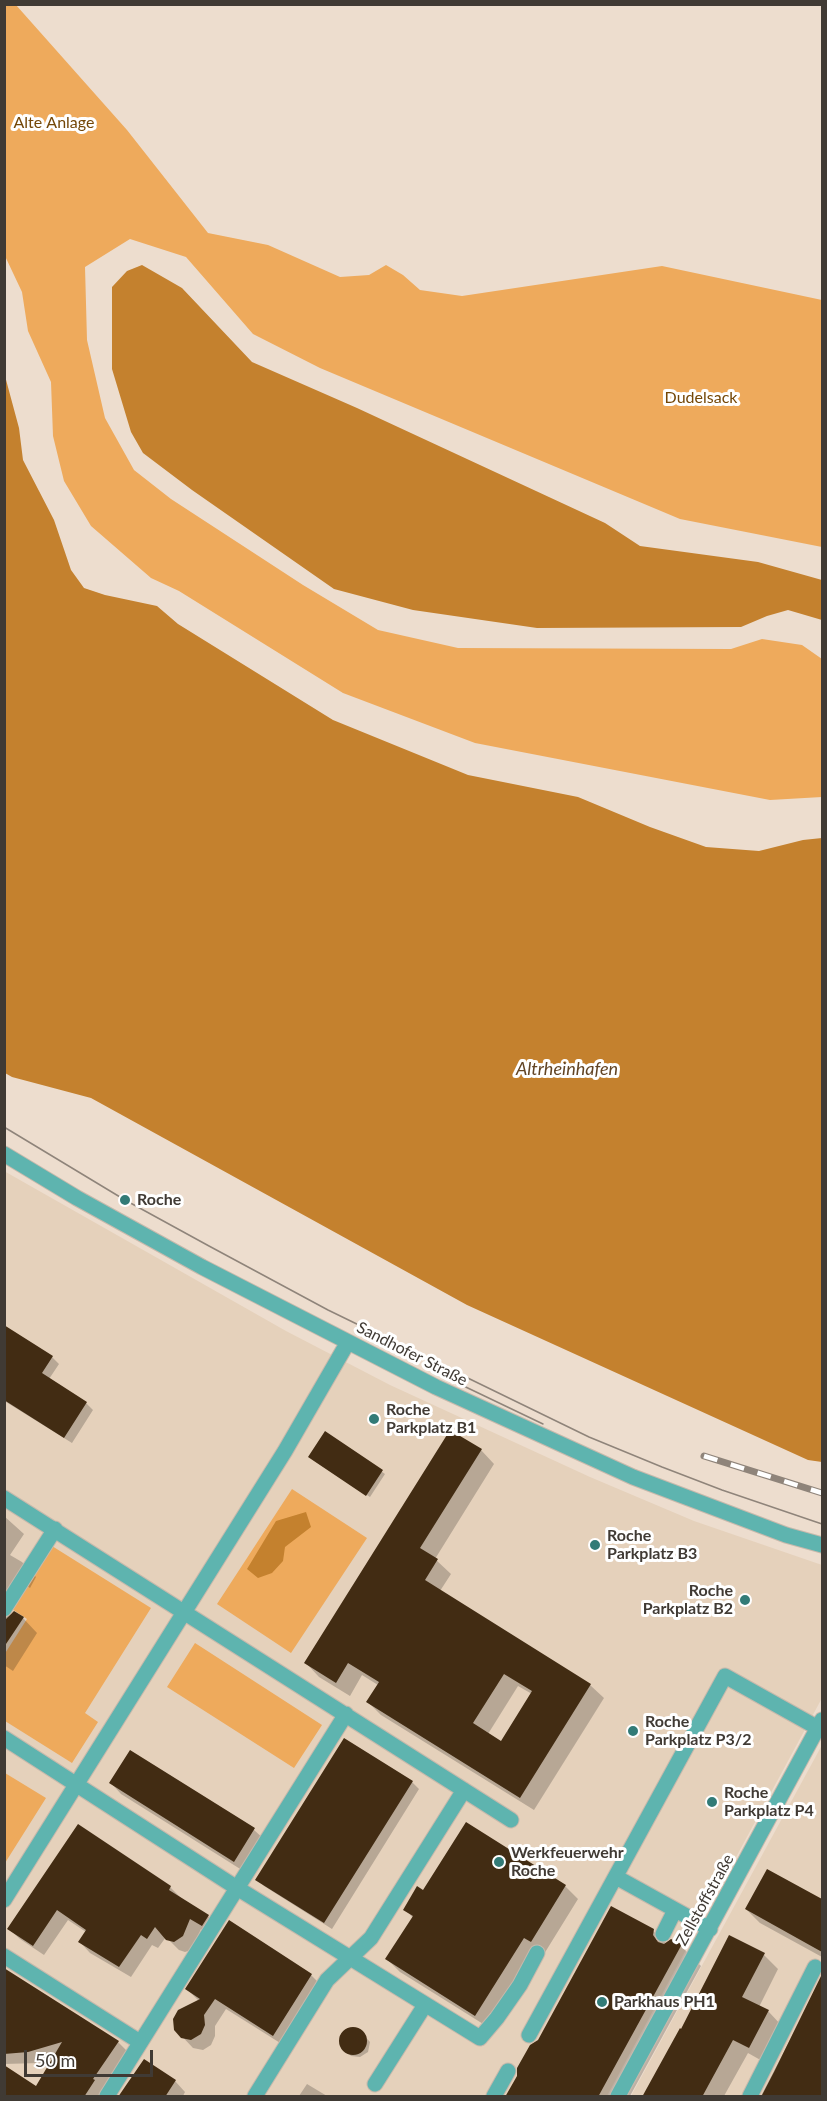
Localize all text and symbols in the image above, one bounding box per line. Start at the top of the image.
park label: Alte Anlage [14,113,94,133]
park label: Dudelsack [665,388,737,408]
water label: Altrheinhafen [516,1058,618,1080]
place label: Roche [137,1190,181,1210]
marker: Roche [118,1193,132,1207]
street label: Sandhofer Straße [354,1318,470,1390]
place label: Roche Parkplatz B1 [386,1400,476,1438]
marker: Roche Parkplatz B1 [367,1412,381,1426]
place label: Roche Parkplatz B3 [607,1526,697,1564]
marker: Roche Parkplatz B3 [588,1538,602,1552]
place label: Roche Parkplatz B2 [643,1581,733,1619]
marker: Roche Parkplatz B2 [738,1593,752,1607]
place label: Roche Parkplatz P3/2 [645,1712,751,1750]
marker: Roche Parkplatz P3/2 [626,1724,640,1738]
place label: Roche Parkplatz P4 [724,1783,814,1821]
marker: Roche Parkplatz P4 [705,1795,719,1809]
place label: Werkfeuerwehr Roche [511,1843,624,1881]
street label: Zellstoffstraße [672,1851,738,1949]
marker: Werkfeuerwehr Roche [492,1855,506,1869]
place label: Parkhaus PH1 [614,1992,715,2012]
marker: Parkhaus PH1 [595,1995,609,2009]
scale bar [27,2038,156,2076]
text: 50 m [35,2049,75,2071]

